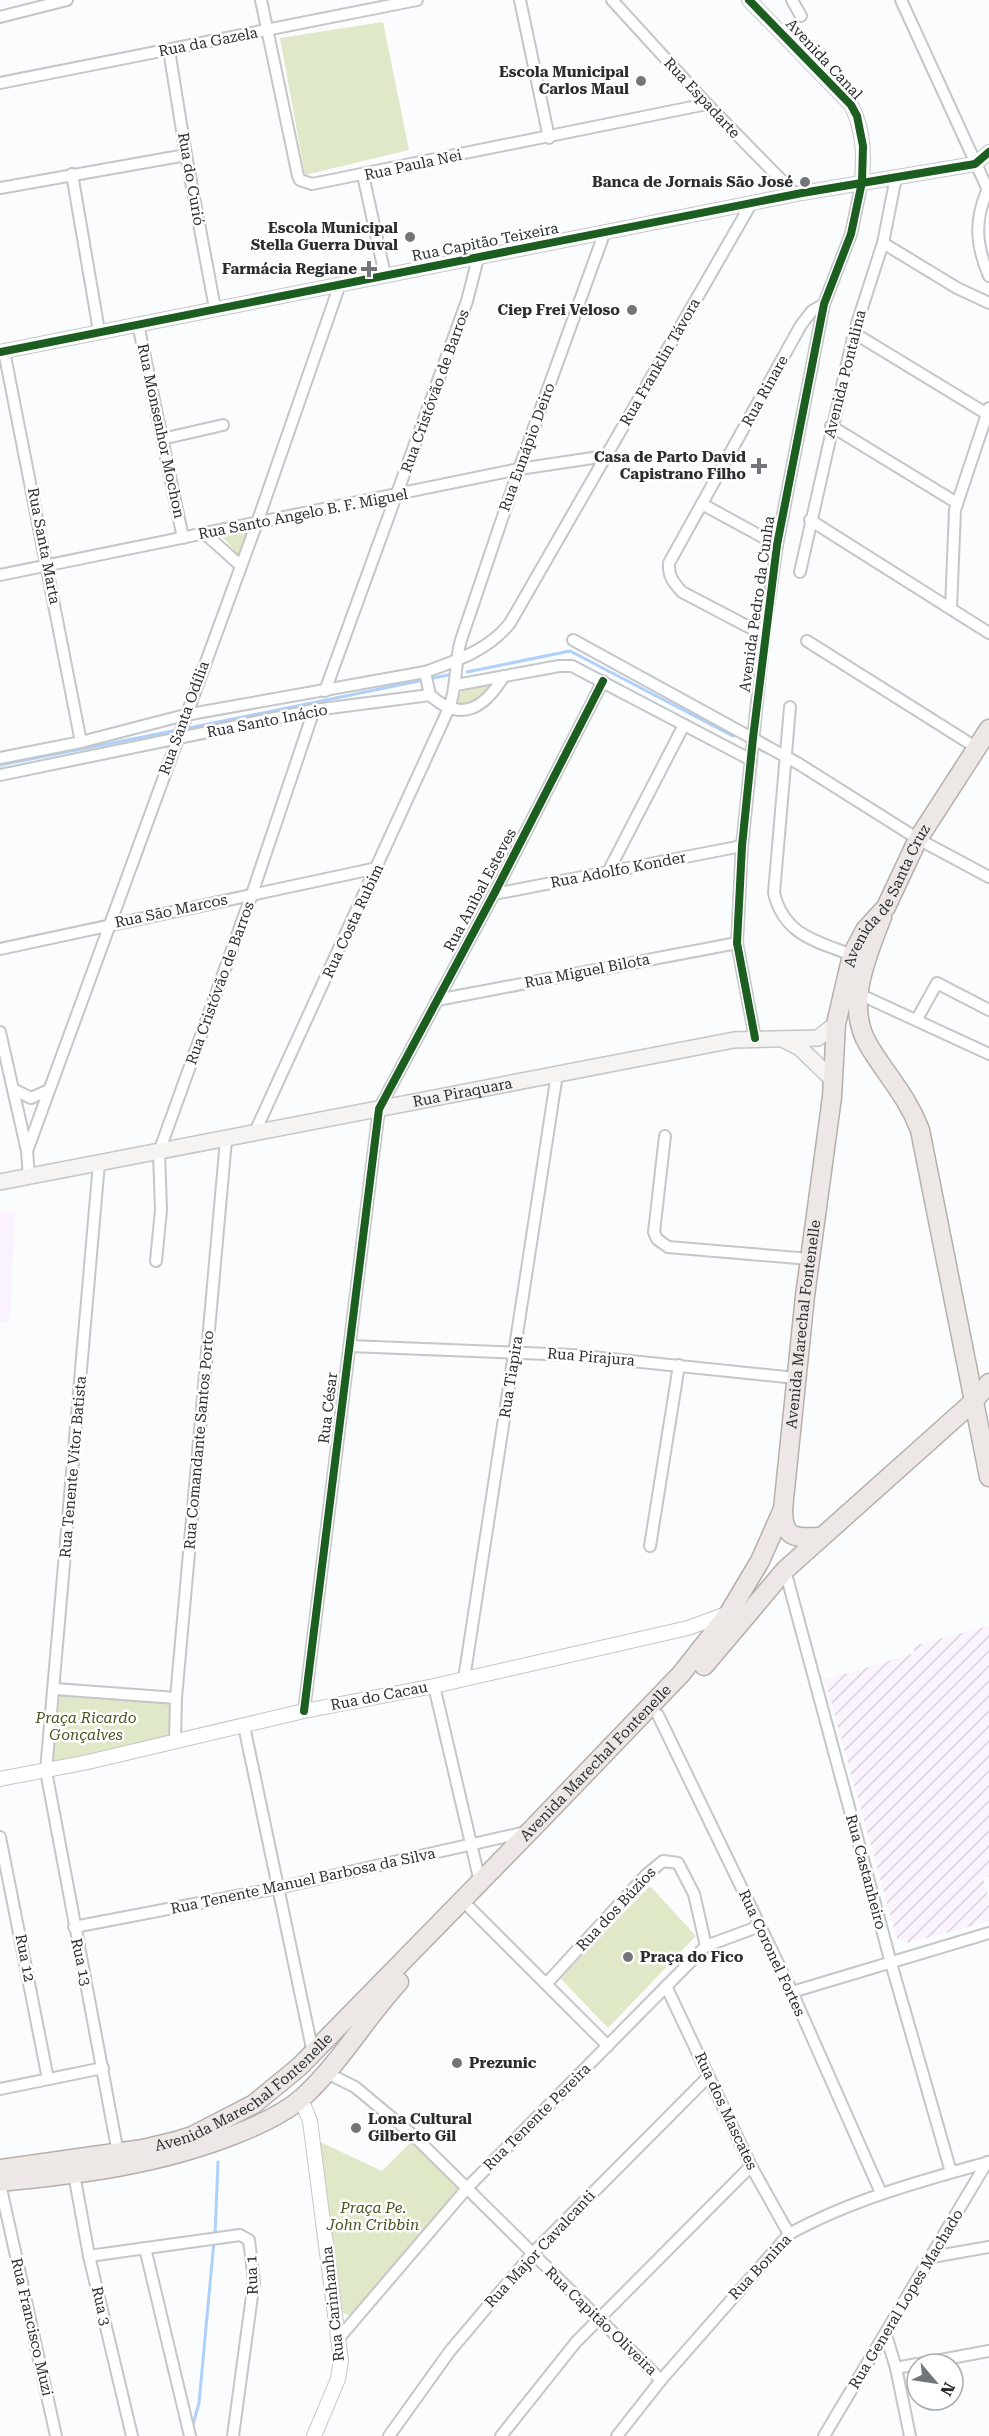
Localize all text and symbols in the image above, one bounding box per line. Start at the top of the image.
street label: Avenida Canal [782,15,866,103]
street label: Rua da Gazela [157,24,259,60]
street label: Rua Espadarte [660,54,744,142]
place label: Escola Municipal Carlos Maul [499,63,629,98]
marker: Escola Municipal Carlos Maul [634,74,648,88]
street label: Rua do Curió [174,131,208,227]
street label: Rua Paula Nei [362,146,464,184]
place label: Banca de Jornais São José [592,173,793,191]
marker: Banca de Jornais São José [798,175,812,189]
place label: Escola Municipal Stella Guerra Duval [251,219,398,254]
street label: Rua Capitão Teixeira [410,219,560,265]
marker: Escola Municipal Stella Guerra Duval [403,230,417,244]
place label: Farmácia Regiane [222,260,357,278]
marker: Farmácia Regiane [362,262,376,276]
street label: Rua Franklin Távora [616,295,704,429]
place label: Ciep Frei Veloso [498,301,620,319]
marker: Ciep Frei Veloso [625,303,639,317]
street label: Rua Cristóvão de Barros [397,307,473,475]
street label: Avenida Pontalina [820,308,870,440]
street label: Rua Monsenhor Mochon [134,342,188,520]
street label: Rua Rinare [738,352,792,430]
street label: Rua Eunápio Deiro [495,380,559,514]
place label: Casa de Parto David Capistrano Filho [594,448,746,483]
marker: Casa de Parto David Capistrano Filho [750,457,768,475]
street label: Rua Santo Angelo B. F. Miguel [197,485,410,543]
street label: Rua Santa Marta [24,486,64,606]
street label: Avenida Pedro da Cunha [736,515,778,693]
street label: Rua Santa Odília [155,659,213,777]
street label: Rua Santo Inácio [205,700,329,742]
street label: Avenida de Santa Cruz [840,821,934,969]
street label: Rua Anibal Esteves [440,825,520,955]
street label: Rua Adolfo Konder [549,848,687,892]
street label: Rua Costa Rubim [319,861,387,981]
street label: Rua Sāo Marcos [113,890,229,932]
street label: Rua Cristóvão de Barros [182,899,258,1067]
street label: Rua Miguel Bilota [523,950,651,992]
street label: Rua Piraquara [411,1074,514,1111]
street label: Avenida Marechal Fontenelle [782,1219,824,1430]
street label: Rua Comandante Santos Porto [180,1330,218,1550]
street label: Rua Tiapira [496,1335,526,1419]
street label: Rua Pirajura [546,1344,636,1370]
street label: Rua César [315,1371,341,1445]
street label: Rua Tenente Vítor Batista [56,1375,90,1559]
street label: Rua do Cacau [329,1678,430,1714]
street label: Avenida Marechal Fontenelle [516,1681,675,1845]
park label: Praça Ricardo Gonçalves [35,1709,137,1744]
street label: Rua Castanheiro [842,1812,890,1932]
street label: Rua Tenente Manuel Barbosa da Silva [169,1844,437,1918]
street label: Rua dos Búzios [572,1863,660,1955]
street label: Rua Coronel Fortes [735,1887,809,2019]
street label: Rua 12 [12,1933,38,1983]
street label: Rua 13 [67,1937,95,1987]
place label: Praça do Fico [640,1948,744,1966]
marker: Praça do Fico [621,1950,635,1964]
street label: Avenida Marechal Fontenelle [153,2029,336,2155]
street label: Rua dos Mascates [691,2049,761,2173]
place label: Prezunic [469,2054,537,2072]
marker: Prezunic [450,2056,464,2070]
street label: Rua Tenente Pereira [480,2060,594,2174]
place label: Lona Cultural Gilberto Gil [368,2110,472,2145]
marker: Lona Cultural Gilberto Gil [349,2121,363,2135]
street label: Rua Major Cavalcanti [481,2187,599,2311]
park label: Praça Pe. John Cribbin [326,2199,419,2234]
street label: Rua General Lopes Machado [845,2206,967,2392]
street label: Rua Bonina [725,2231,795,2303]
street label: Rua Carinhanha [318,2245,348,2363]
street label: Rua 1 [242,2255,262,2295]
street label: Rua Francisco Muzi [7,2256,57,2398]
street label: Rua Capitão Oliveira [541,2263,661,2379]
street label: Rua 3 [88,2285,114,2327]
north arrow [905,2352,965,2412]
text: N [936,2379,959,2399]

